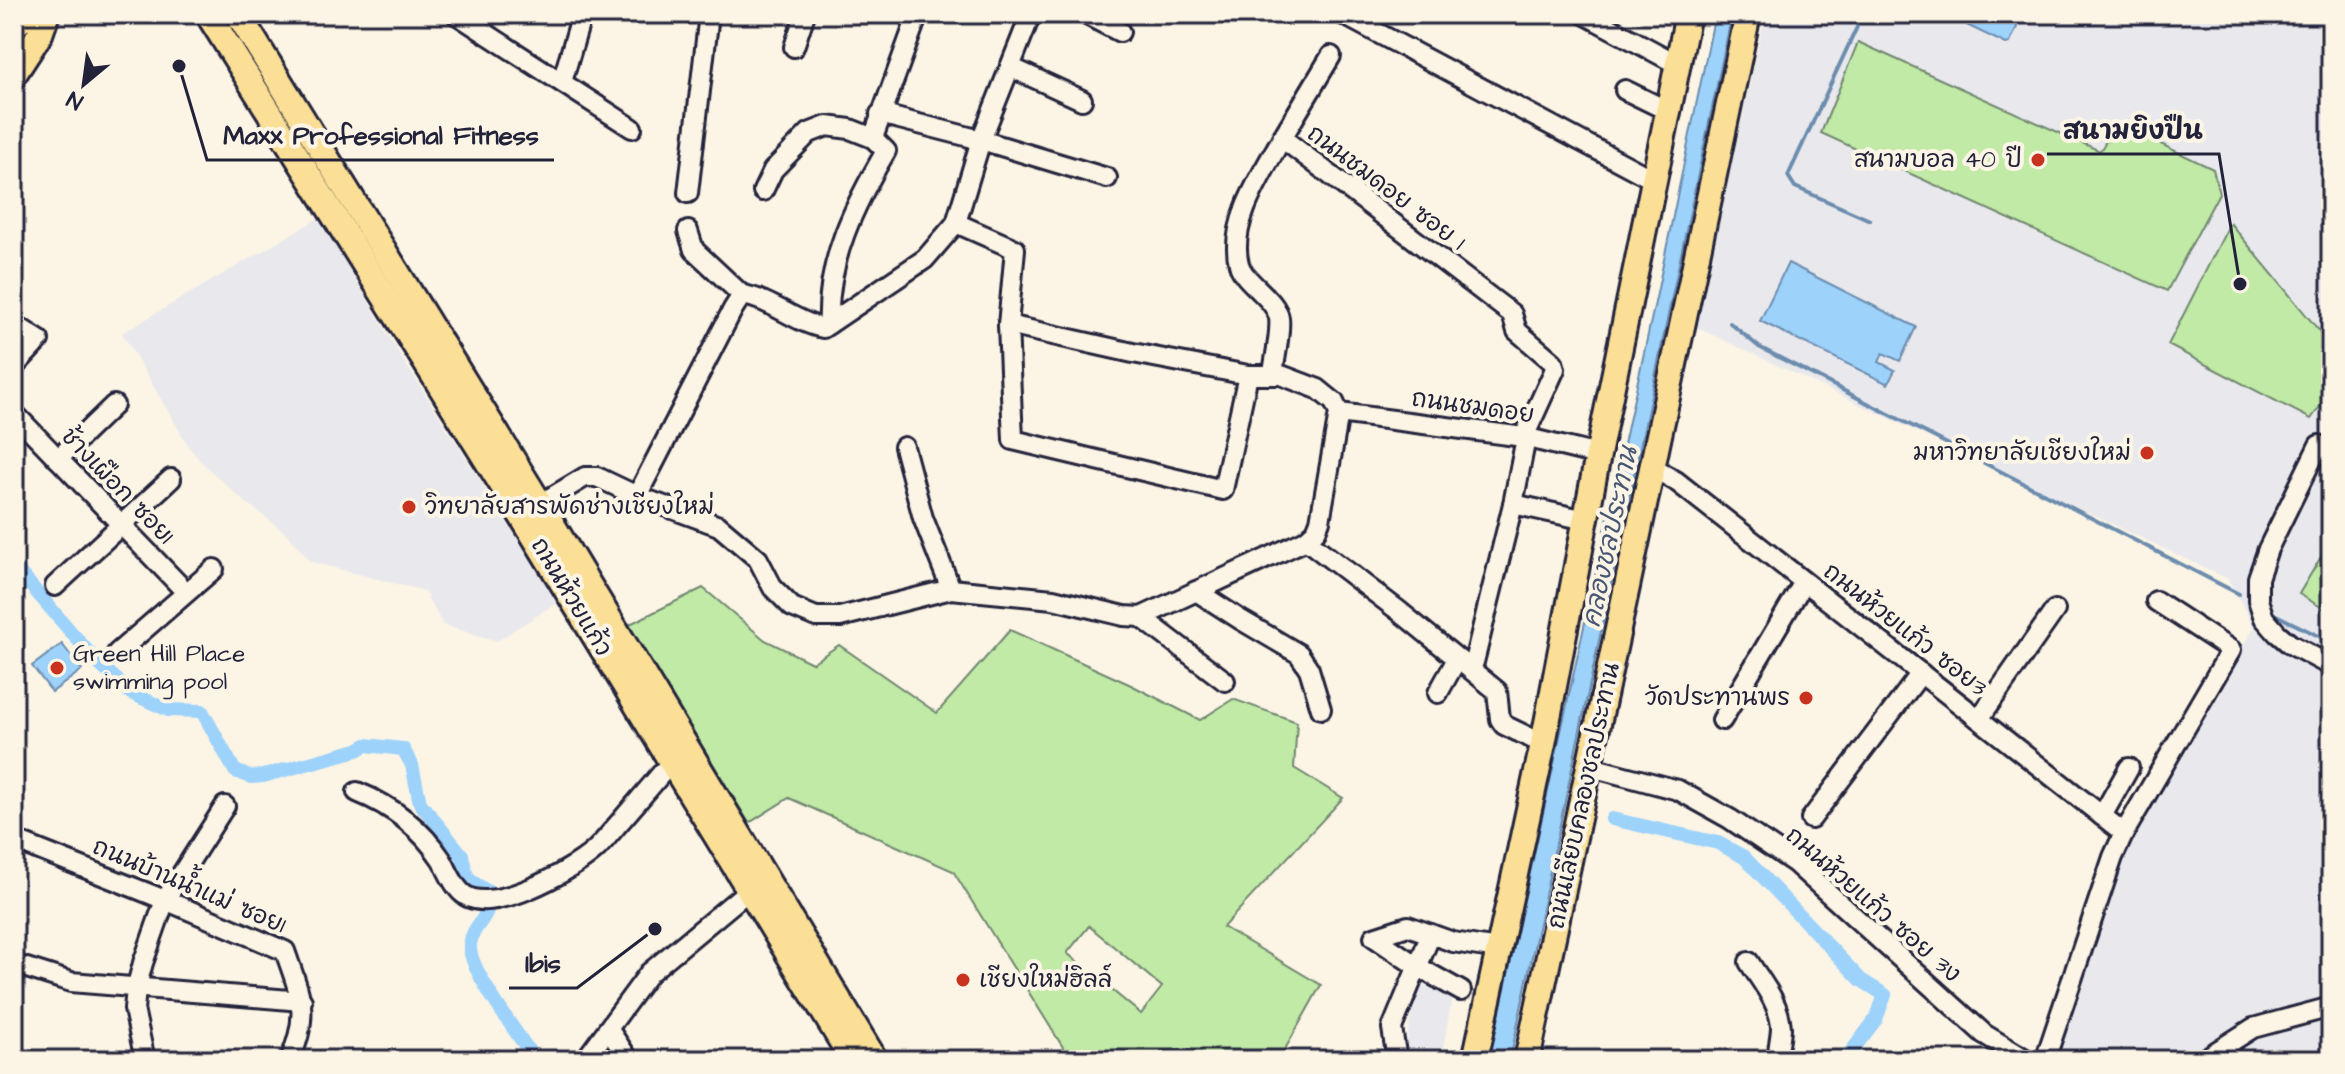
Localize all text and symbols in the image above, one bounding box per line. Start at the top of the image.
north arrow [44,44,124,124]
text: N [61,83,89,117]
callout: สนามยิงปืน [2047,104,2219,154]
callout: Maxx Professional Fitness [207,110,554,160]
text: สนามยิงปืน [2063,113,2203,149]
street label: ถนนชมดอย ซอย 1 [1300,117,1472,259]
text: Maxx Professional Fitness [223,118,539,154]
place label: สนามบอล 40 ปี [1854,143,2022,177]
marker: สนามบอล 40 ปี [2029,151,2047,169]
street label: ถนนชมดอย [1409,382,1537,432]
street label: ช้างเผือก ซอย1 [53,420,181,552]
place label: มหาวิทยาลัยเชียงใหม่ [1913,436,2131,470]
water label: คลองชลประทาน [1573,441,1647,630]
marker: มหาวิทยาลัยเชียงใหม่ [2138,444,2156,462]
place label: วิทยาลัยสารพัดช่างเชียงใหม่ [425,490,714,524]
marker: วิทยาลัยสารพัดช่างเชียงใหม่ [400,498,418,516]
street label: ถนนห้วยแก้ว [522,531,620,663]
street label: ถนนห้วยแก้ว ซอย3 [1816,555,1994,705]
place label: Green Hill Place swimming pool [73,637,245,700]
marker: Green Hill Place swimming pool [48,659,66,677]
street label: ถนนเลียบคลองชลประทาน [1539,660,1629,932]
place label: วัดประทานพร [1645,681,1790,715]
marker: วัดประทานพร [1797,689,1815,707]
street label: ถนนห้วยแก้ว ซอย 3ง [1778,819,1968,991]
street label: ถนนบ้านน้ำแม่ ซอย1 [87,824,294,942]
callout: Ibis [509,938,577,988]
text: Ibis [525,946,561,982]
place label: เชียงใหม่ฮิลล์ [979,963,1112,997]
marker: เชียงใหม่ฮิลล์ [954,971,972,989]

